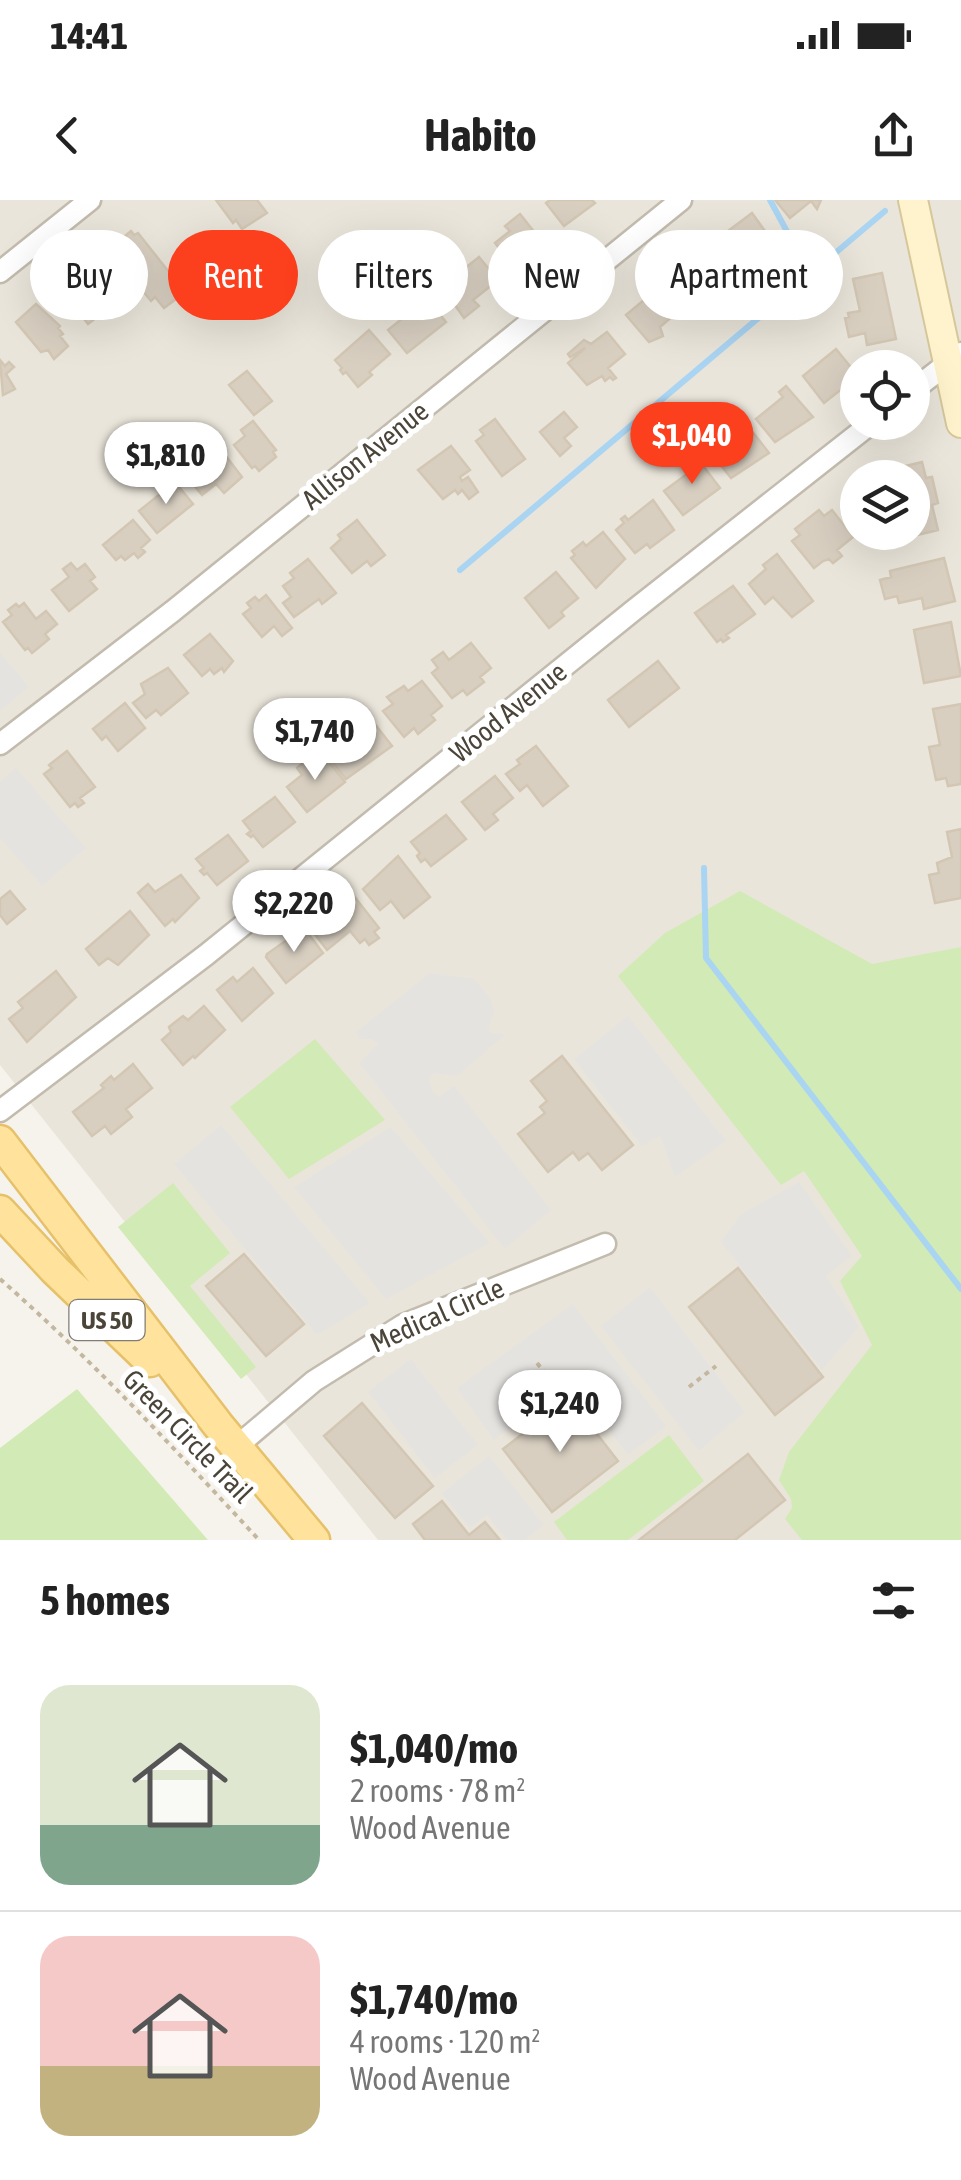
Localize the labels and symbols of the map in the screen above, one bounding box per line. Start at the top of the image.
street label: Allison Avenue [295,394,435,516]
pin: $1,040 [611,402,773,487]
pin: $1,810 [85,422,247,507]
street label: Wood Avenue [443,655,573,769]
pin: $1,740 [234,698,396,783]
pin: $2,220 [213,870,375,955]
street label: Medical Circle [365,1271,509,1359]
road number: US 50 [70,1300,144,1340]
street label: Green Circle Trail [117,1363,260,1510]
pin: $1,240 [479,1370,641,1455]

